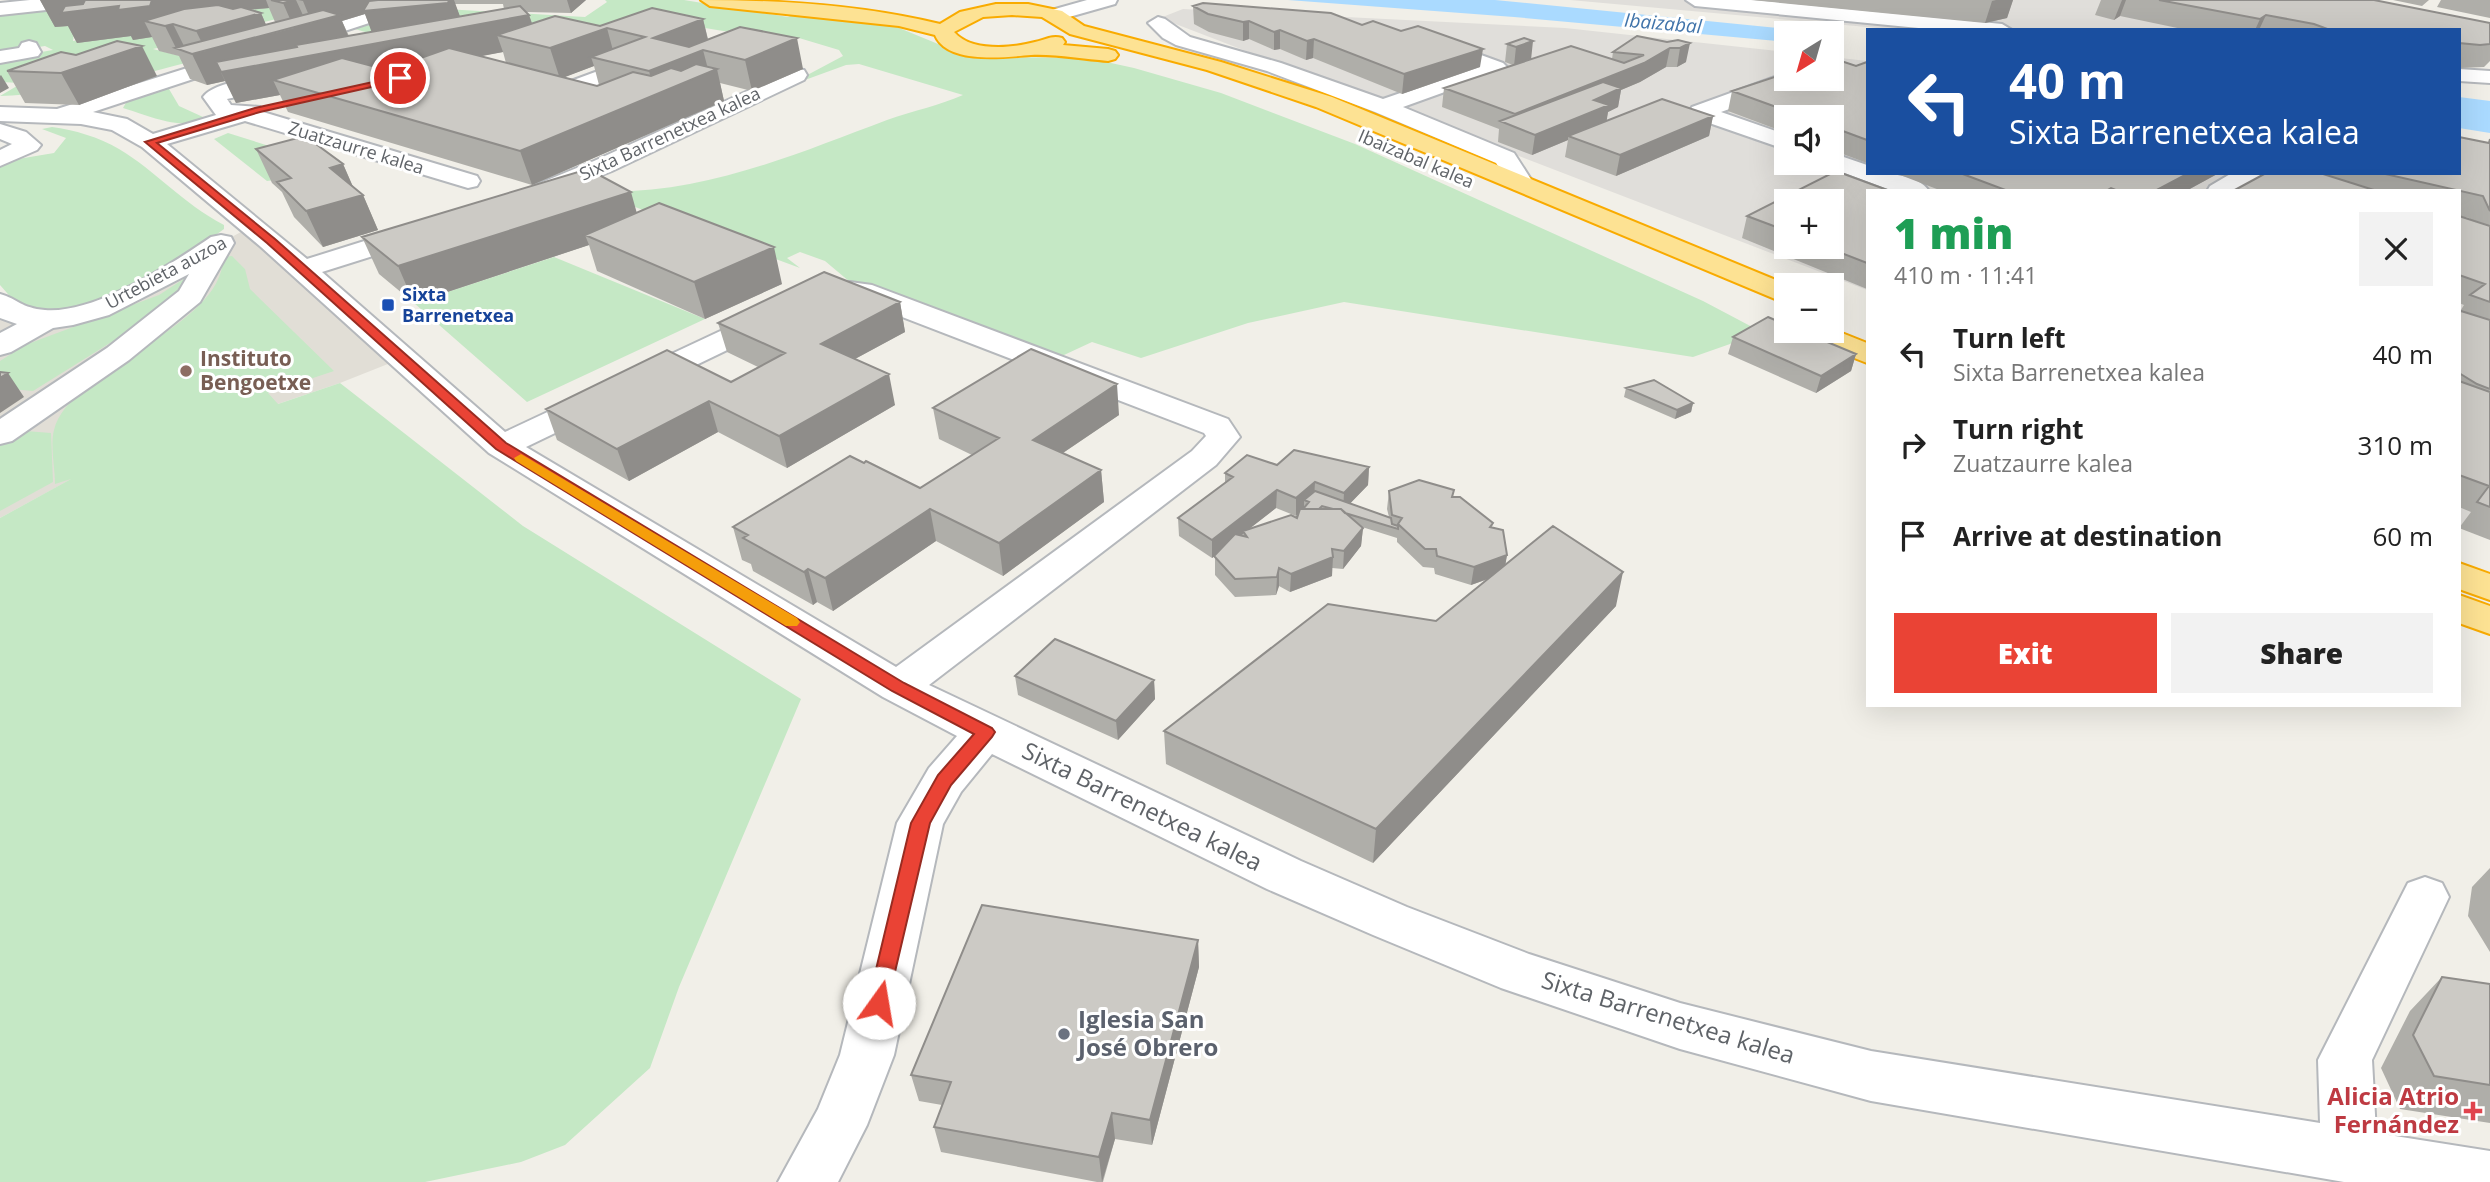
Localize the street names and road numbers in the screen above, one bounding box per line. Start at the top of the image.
street label: Sixta Barrenetxea kalea [575,81,764,186]
street label: Zuatzaurre kalea [285,115,427,179]
street label: Ibaizabal kalea [1355,123,1478,193]
street label: Urtebieta auzoa [101,230,230,314]
street label: Sixta Barrenetxea kalea [1017,733,1268,878]
street label: Sixta Barrenetxea kalea [1538,962,1799,1071]

